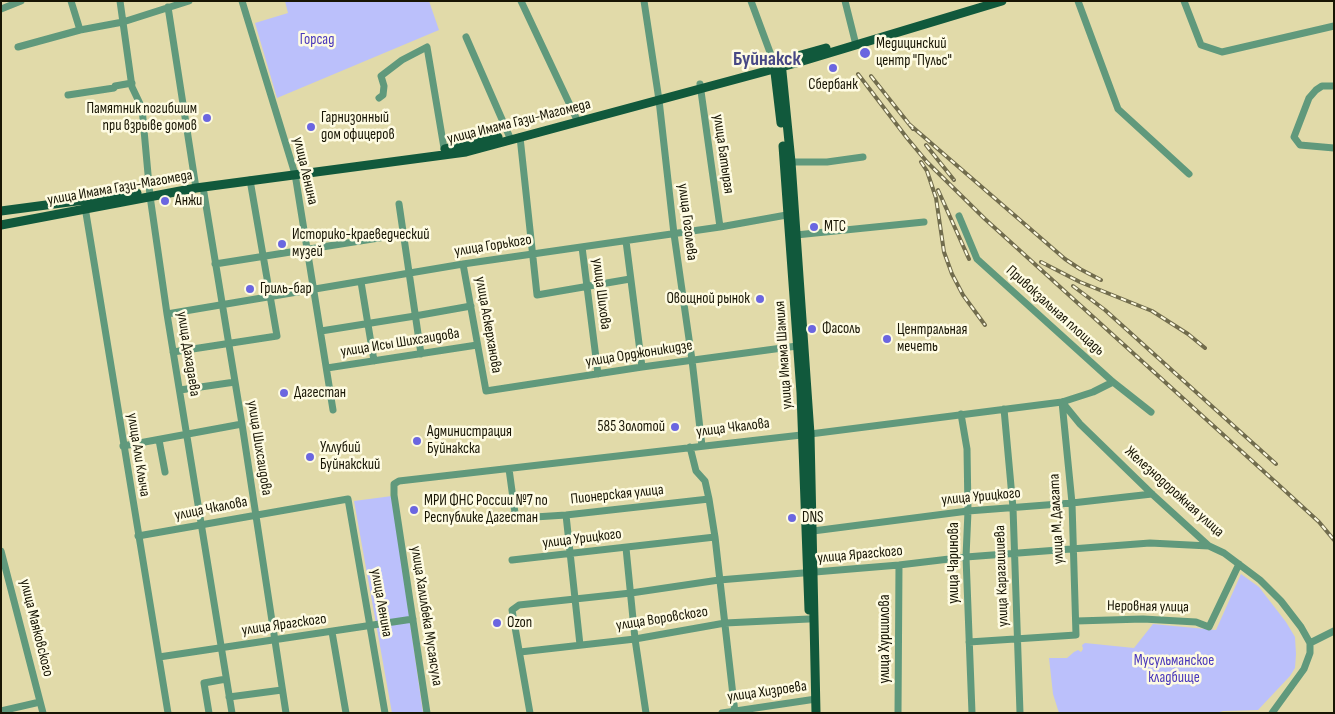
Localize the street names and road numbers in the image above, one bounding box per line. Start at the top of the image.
street label: улица Имама Гази-Магомеда [445,95,593,149]
street label: улица Батырая [709,113,737,195]
street label: улица Ленина [288,135,322,207]
street label: улица Имама Гази-Магомеда [46,166,194,210]
street label: улица Гоголева [673,182,701,262]
street label: улица Горького [453,231,533,261]
street label: улица Шихова [588,257,614,331]
street label: Привокзальная площадь [1002,262,1108,360]
street label: улица Аскерханова [471,275,505,375]
street label: улица Имама Шамиля [771,300,797,410]
street label: улица Дахадаева [172,310,204,398]
street label: улица Исы Шихсаидова [339,325,461,361]
street label: улица Орджоникидзе [584,337,694,371]
street label: улица Шихсаидова [243,399,275,497]
street label: улица Али Клыча [123,412,153,498]
street label: улица Чкалова [695,415,771,441]
street label: Железнодорожная улица [1121,443,1227,541]
street label: улица М. Далгата [1046,473,1068,565]
street label: Пионерская улица [570,481,664,509]
street label: улица Урицкого [941,485,1021,509]
street label: улица Чкалова [173,493,249,525]
street label: улица Чаринова [945,522,963,604]
street label: улица Урицкого [541,525,623,553]
street label: улица Карагишиева [991,525,1013,627]
street label: улица Ярагского [817,542,903,568]
street label: улица Халилбека Мусаясула [406,545,446,687]
street label: улица Ленина [366,568,396,638]
street label: улица Маяковского [15,577,57,679]
street label: улица Хуршилова [876,594,894,684]
street label: Неровная улица [1107,597,1189,617]
street label: улица Воровского [615,603,709,635]
street label: улица Ярагского [240,610,328,640]
street label: улица Хизроева [726,678,808,706]

